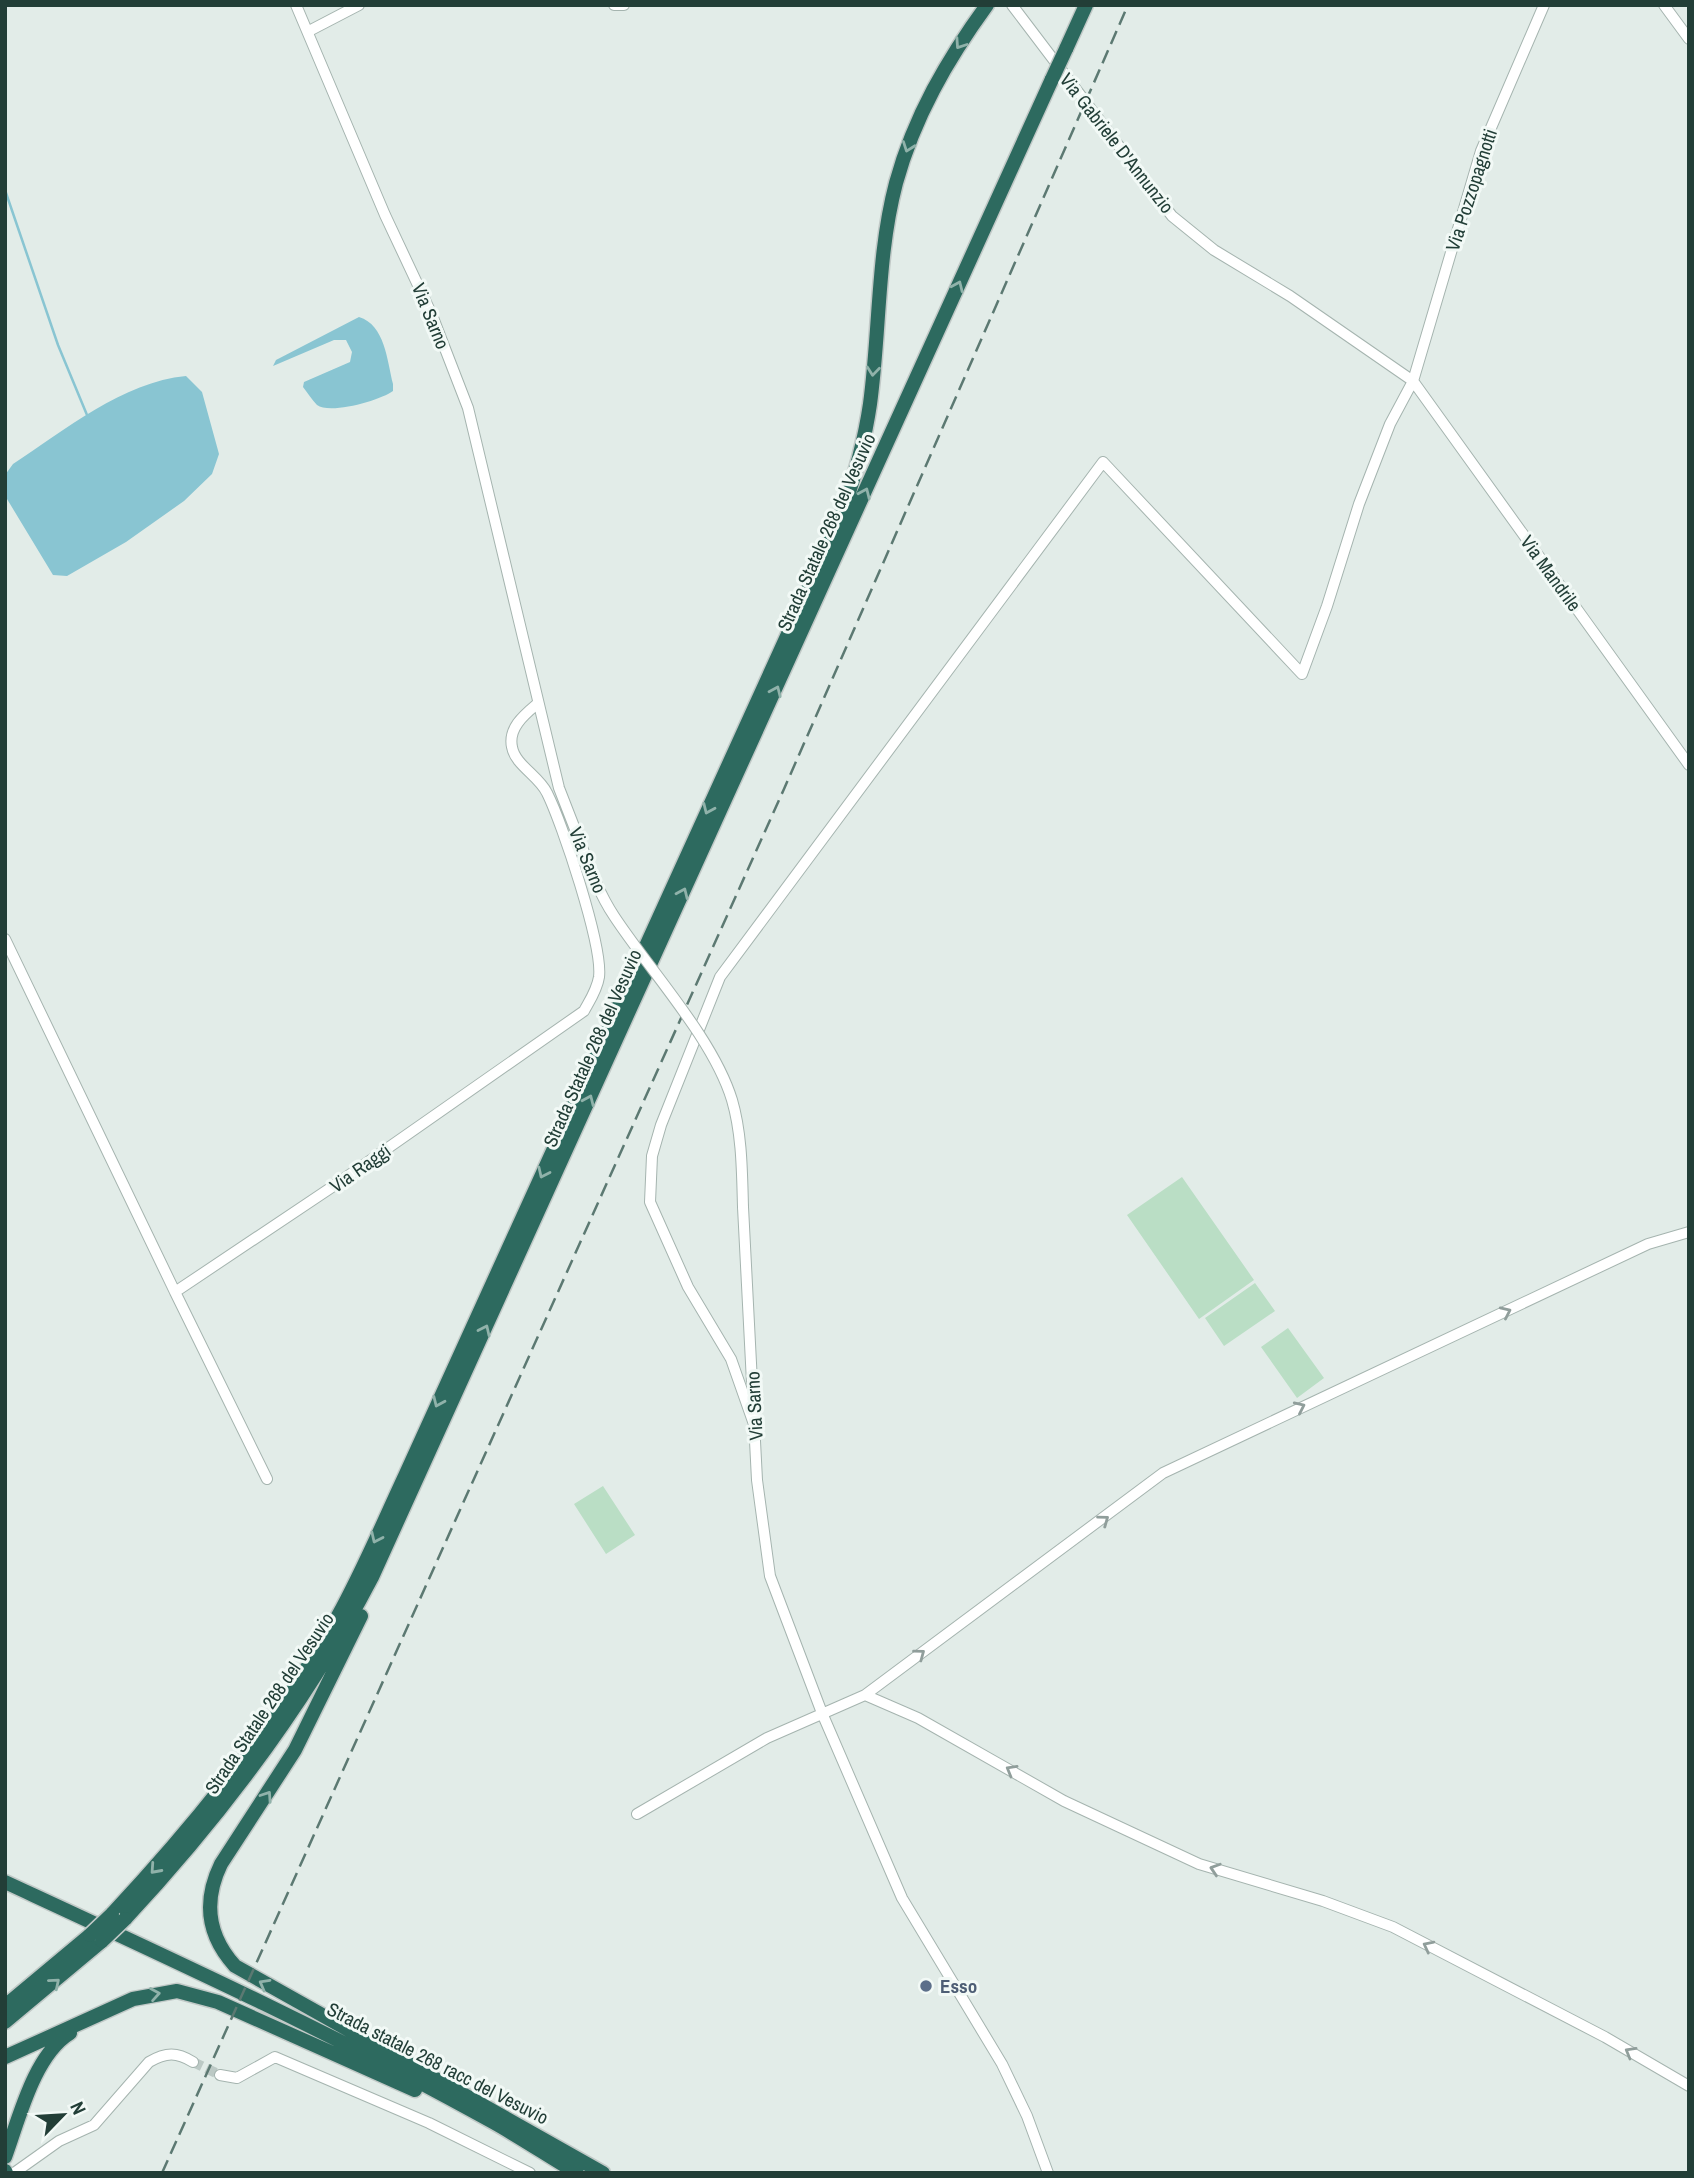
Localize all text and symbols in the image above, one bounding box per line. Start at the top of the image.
one-way arrow [956,36,968,49]
street label: Via Gabriele D'Annunzio [1054,67,1180,219]
street label: Via Pozzopagnotti [1439,126,1503,254]
one-way arrow [902,141,916,153]
street label: Via Sarno [406,279,456,353]
one-way arrow [950,281,964,293]
one-way arrow [866,366,881,377]
street label: Strada Statale 268 del Vesuvio [771,429,881,635]
one-way arrow [857,488,871,500]
street label: Via Mandrile [1515,530,1587,616]
one-way arrow [768,685,782,698]
one-way arrow [702,802,716,815]
street label: Via Sarno [563,823,613,897]
one-way arrow [675,888,689,900]
street label: Strada Statale 268 del Vesuvio [537,945,647,1151]
one-way arrow [581,1095,595,1107]
street label: Via Raggi [324,1138,396,1198]
one-way arrow [537,1166,551,1178]
one-way arrow [1499,1306,1511,1320]
one-way arrow [477,1324,491,1337]
street label: Via Sarno [739,1371,769,1441]
one-way arrow [433,1395,447,1407]
one-way arrow [1293,1401,1305,1415]
one-way arrow [1096,1516,1108,1528]
one-way arrow [370,1531,384,1543]
street label: Strada Statale 268 del Vesuvio [198,1607,340,1799]
one-way arrow [912,1650,924,1662]
one-way arrow [1005,1765,1018,1778]
one-way arrow [258,1791,271,1804]
one-way arrow [150,1861,163,1874]
one-way arrow [1209,1863,1221,1878]
one-way arrow [1423,1940,1436,1954]
place label: Esso [940,1973,977,1999]
marker: Esso [918,1978,934,1994]
one-way arrow [46,1979,59,1991]
one-way arrow [258,1979,271,1992]
one-way arrow [149,1987,161,2002]
street label: Strada statale 268 racc del Vesuvio [323,1996,553,2130]
one-way arrow [1624,2047,1637,2060]
north arrow [28,2080,98,2150]
text: N [64,2097,93,2118]

